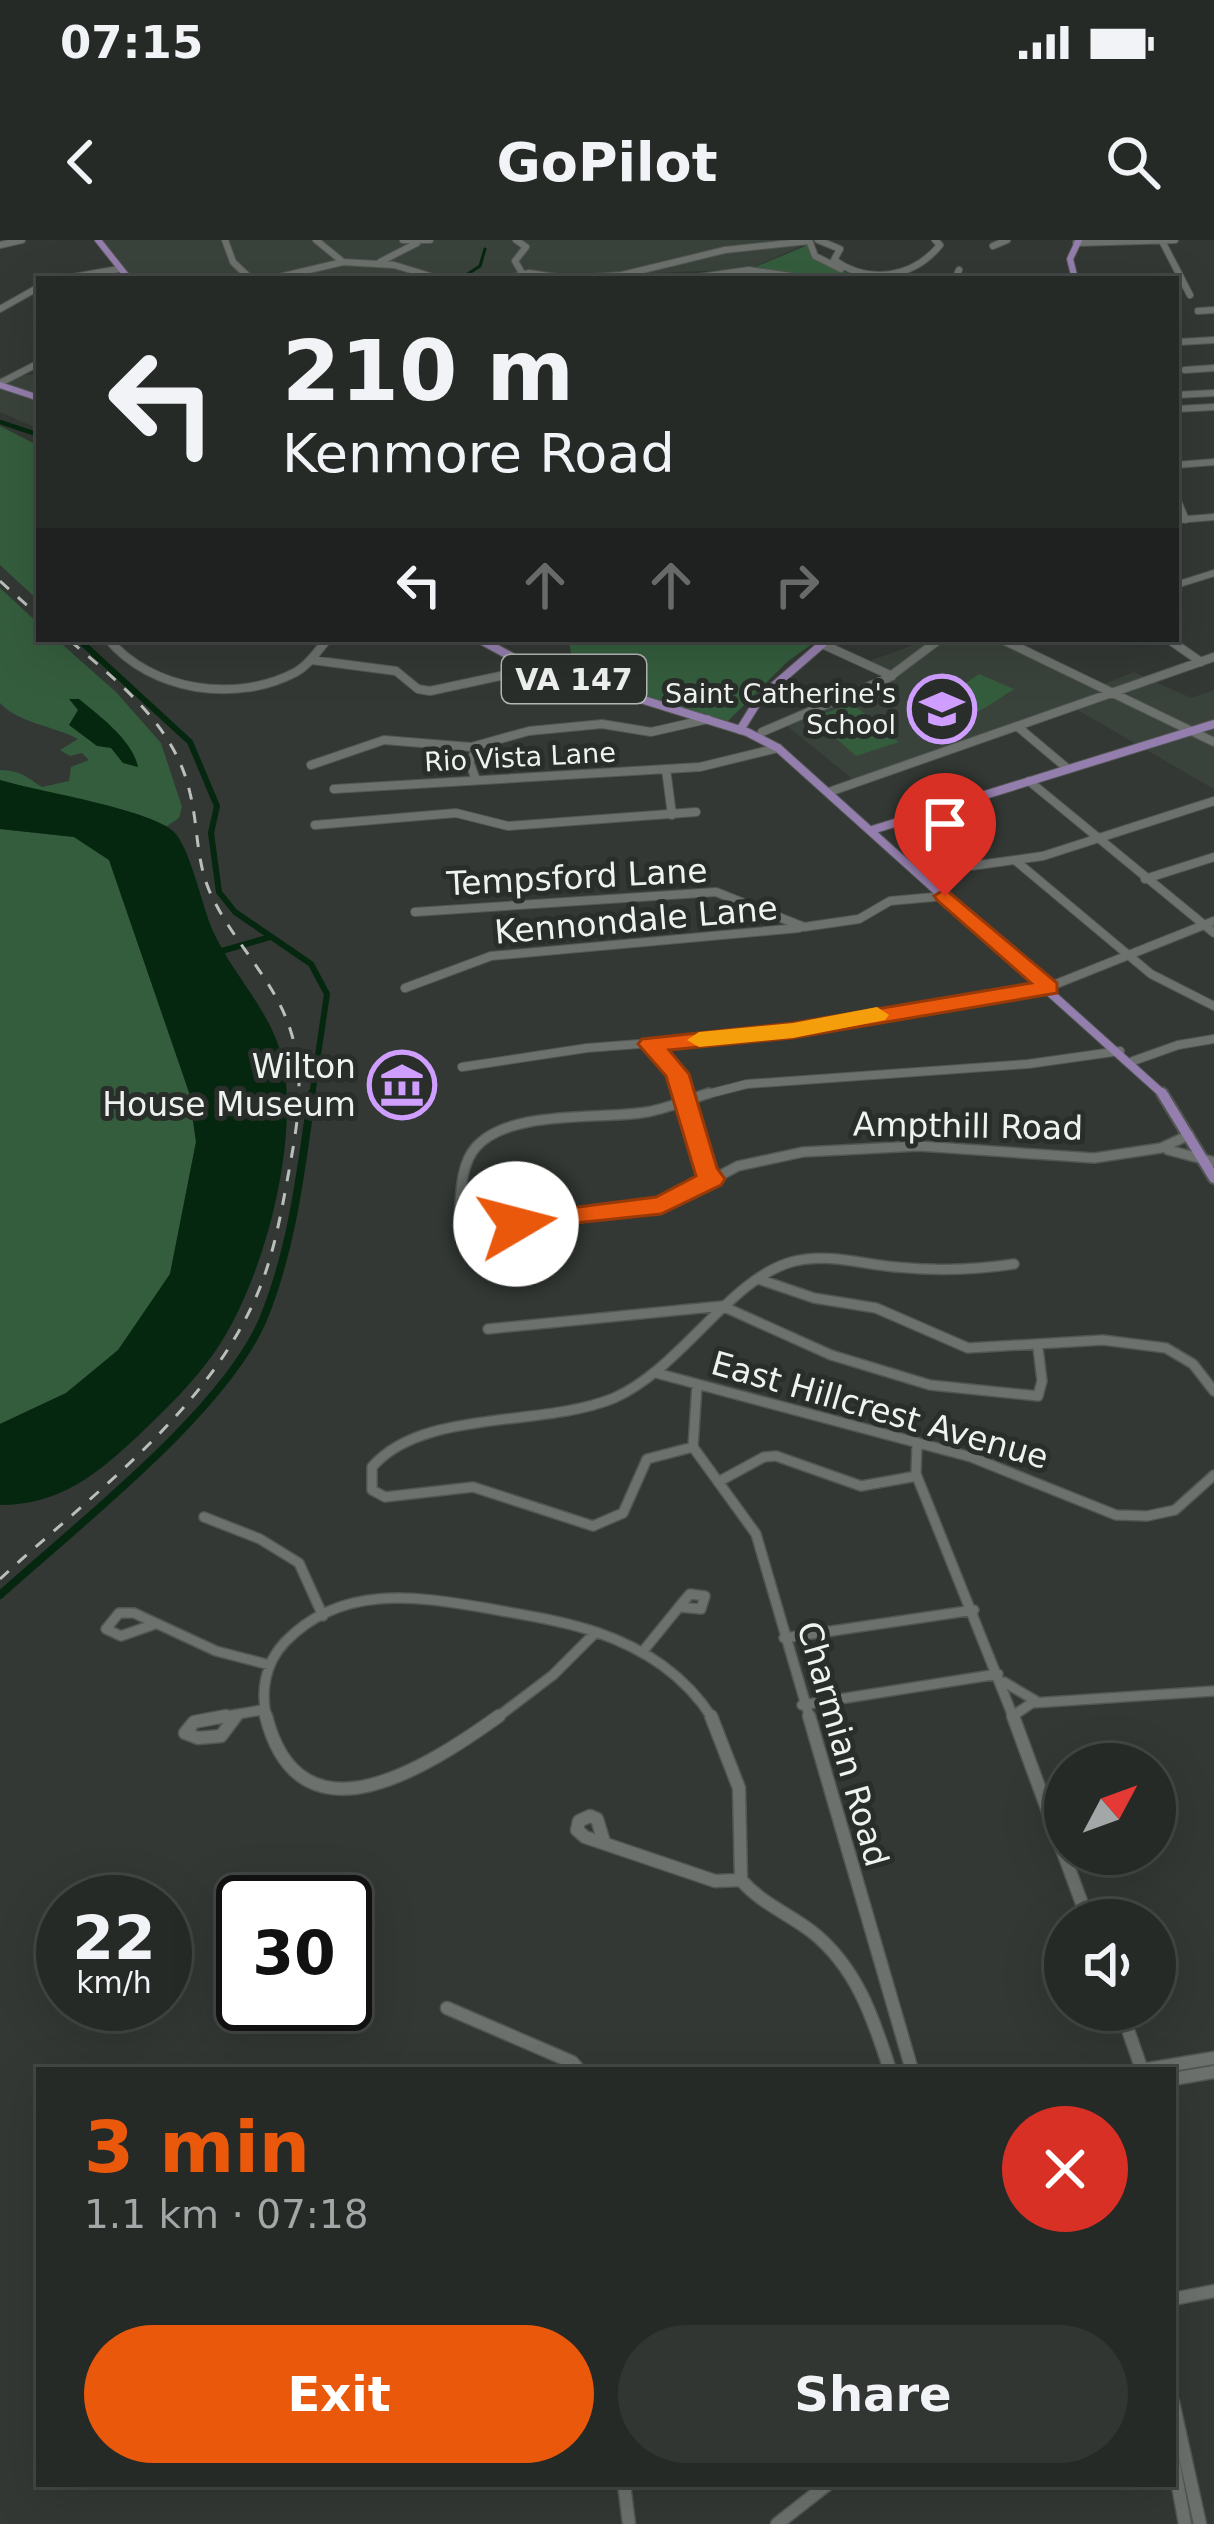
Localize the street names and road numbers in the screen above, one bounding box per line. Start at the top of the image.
road number: VA 147 [502,655,646,703]
street label: Rio Vista Lane [423,737,617,777]
street label: Tempsford Lane [445,851,708,903]
street label: Kennondale Lane [493,888,779,952]
street label: Ampthill Road [853,1104,1083,1148]
street label: East Hillcrest Avenue [707,1343,1053,1477]
street label: Charmian Road [789,1617,897,1871]

